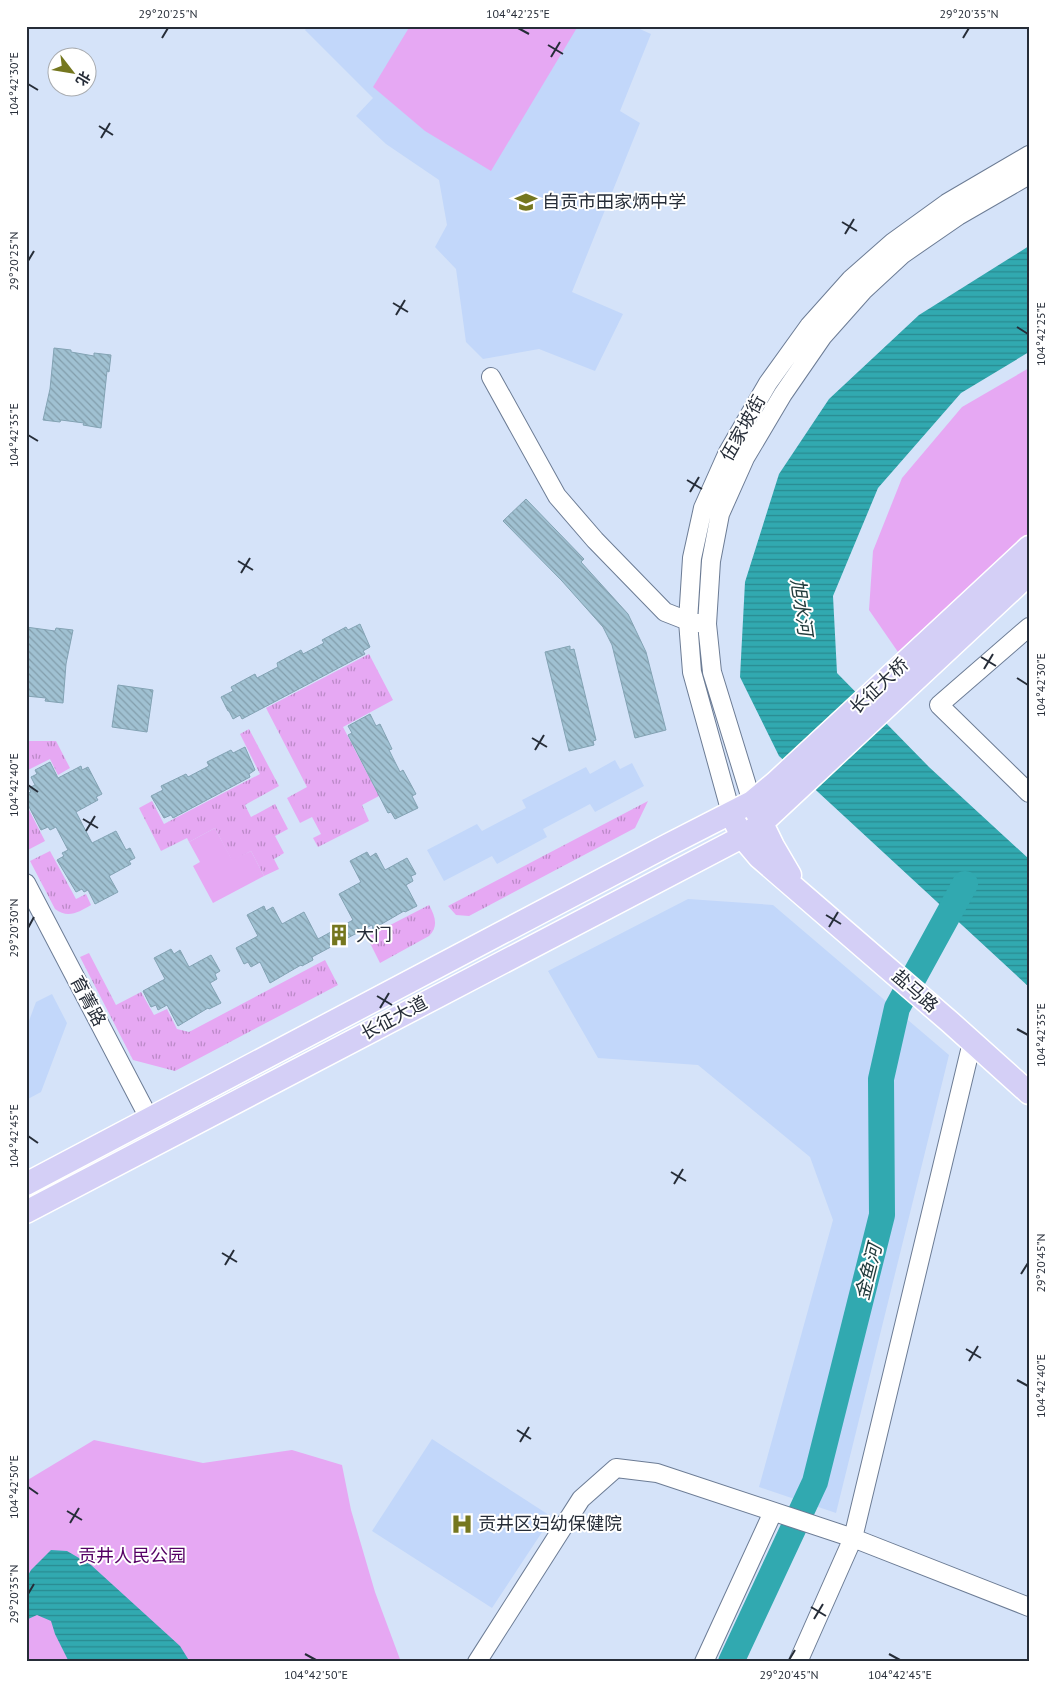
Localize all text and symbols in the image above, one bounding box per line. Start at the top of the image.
text: 29°20'25"N [138,6,198,21]
text: 104°42'25"E [486,6,550,21]
text: 29°20'35"N [939,6,999,21]
north arrow [48,48,98,98]
text: 104°42'30"E [6,52,21,116]
text: 北 [72,68,94,89]
school or university icon: 自贡市田家炳中学 [513,189,539,215]
place label: 自贡市田家炳中学 [542,190,686,213]
text: 29°20'25"N [6,231,21,291]
text: 104°42'25"E [1033,302,1048,366]
street label: 伍家坡街 [715,391,770,465]
text: 104°42'35"E [6,403,21,467]
water label: 旭水河 [786,577,818,641]
street label: 长征大桥 [844,653,913,719]
text: 104°42'30"E [1033,653,1048,717]
text: 104°42'40"E [6,753,21,817]
text: 29°20'30"N [6,898,21,958]
building icon: 大门 [326,922,352,948]
place label: 大门 [356,923,392,946]
street label: 盐马路 [887,964,943,1017]
street label: 育菁路 [66,972,111,1030]
street label: 长征大道 [357,991,431,1045]
text: 104°42'35"E [1033,1003,1048,1067]
text: 104°42'45"E [6,1104,21,1168]
text: 29°20'45"N [1033,1233,1048,1293]
water label: 金鱼河 [849,1238,888,1303]
text: 104°42'40"E [1033,1354,1048,1418]
text: 104°42'50"E [6,1455,21,1519]
hospital icon: 贡井区妇幼保健院 [449,1511,475,1537]
place label: 贡井区妇幼保健院 [478,1512,622,1535]
park label: 贡井人民公园 [78,1544,186,1567]
text: 29°20'35"N [6,1564,21,1624]
text: 104°42'50"E [284,1667,348,1682]
text: 29°20'45"N [759,1667,819,1682]
text: 104°42'45"E [868,1667,932,1682]

